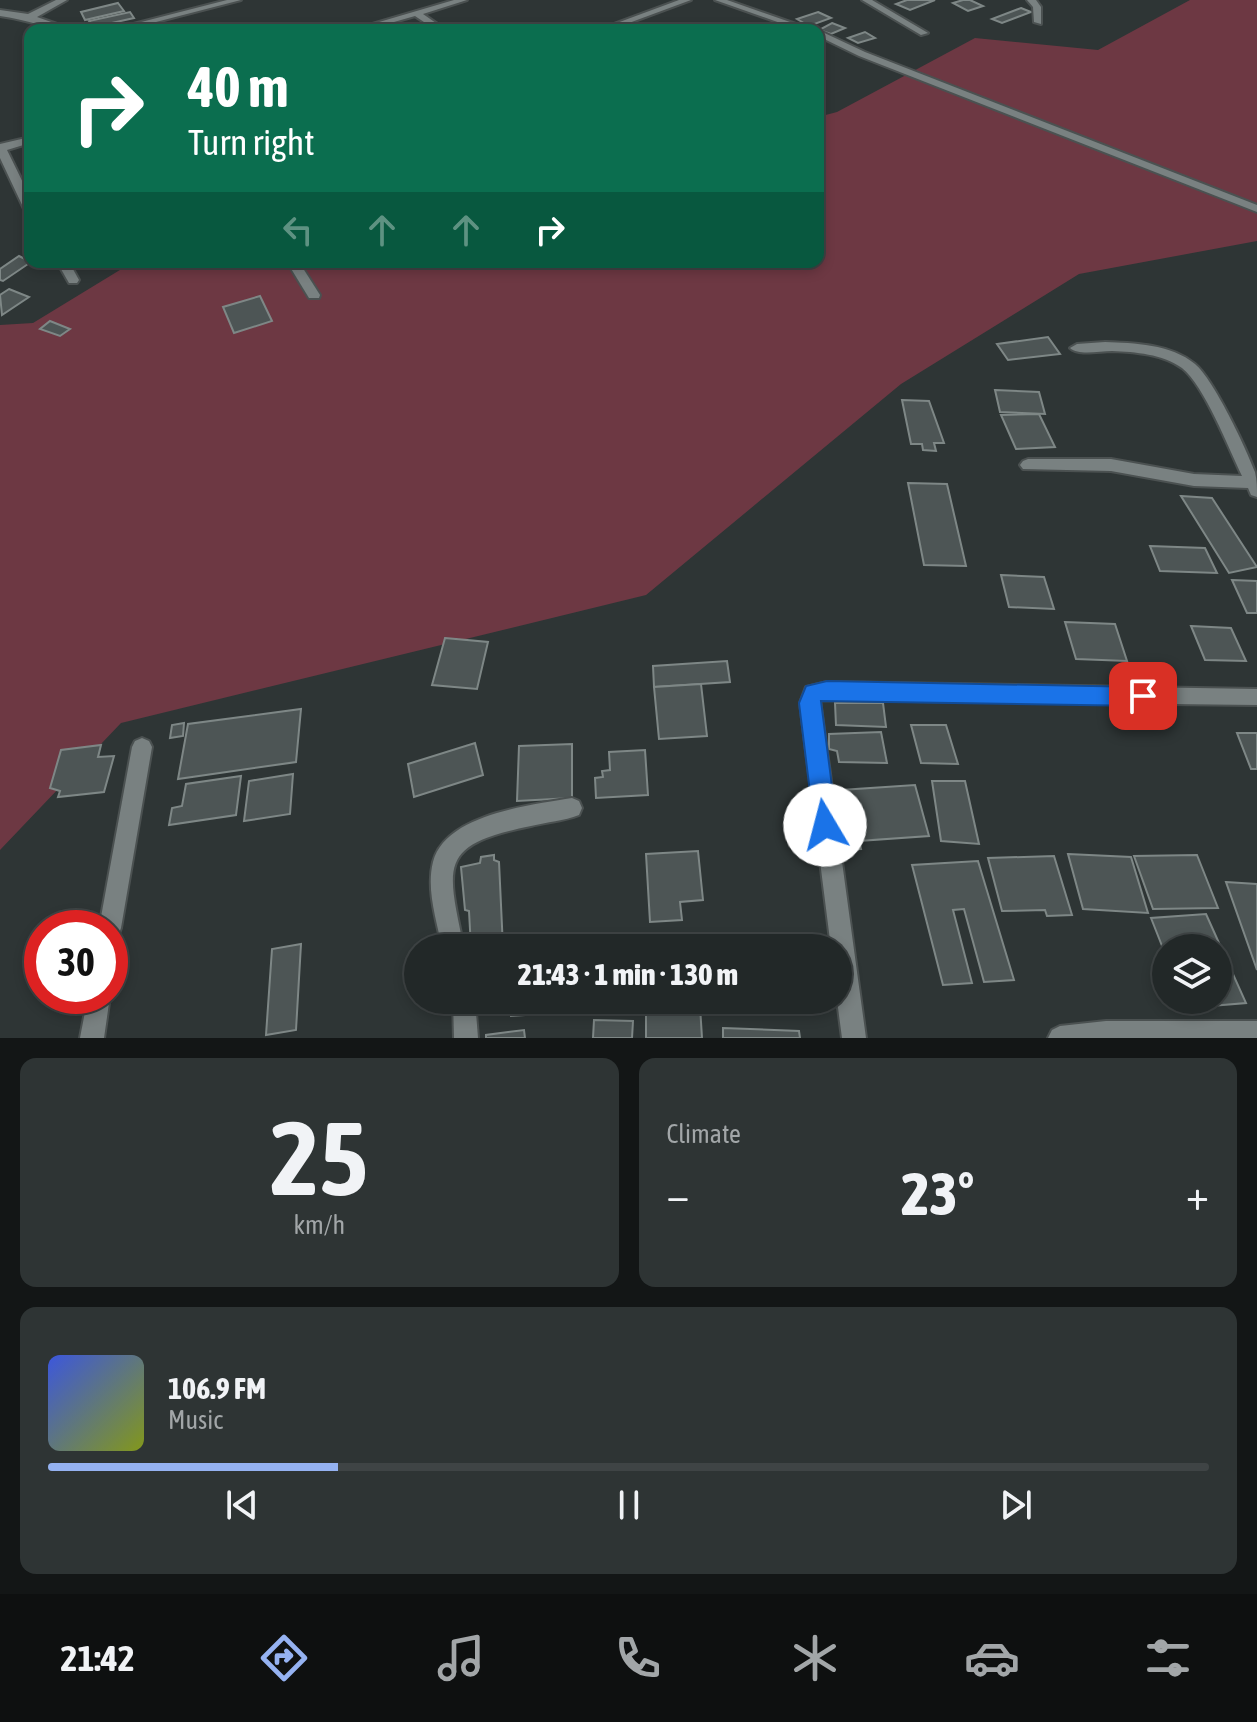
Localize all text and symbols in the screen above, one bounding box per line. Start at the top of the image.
text: 40 m [188,55,289,119]
icon: right [56,56,160,160]
text: Turn right [188,121,315,163]
icon: left [276,208,320,252]
icon: ahead [360,208,404,252]
icon: ahead [444,208,488,252]
icon: right [528,208,572,252]
pin [1109,662,1177,730]
icon: arrive [1121,674,1165,718]
position arrow [783,783,867,867]
speed limit sign: 30 [24,910,128,1014]
map controls [1152,934,1232,1014]
button: layers [1152,934,1232,1014]
text: 21:43 · 1 min · 130 m [518,957,738,991]
text: 25 [270,1098,368,1217]
text: Climate [667,1119,741,1149]
text: 23° [901,1159,974,1228]
text: − [667,1169,689,1219]
text: + [1186,1169,1209,1219]
text: km/h [293,1210,345,1240]
text: 106.9 FM [168,1371,266,1405]
text: Music [168,1405,223,1435]
icon: previous [220,1483,264,1527]
icon: pause [607,1483,651,1527]
icon: next [994,1483,1038,1527]
icon: directions [256,1630,312,1686]
icon: music [433,1630,489,1686]
icon: phone [610,1630,666,1686]
icon: climate [787,1630,843,1686]
icon: car [964,1630,1020,1686]
icon: filters [1140,1630,1196,1686]
text: 21:42 [60,1637,135,1679]

